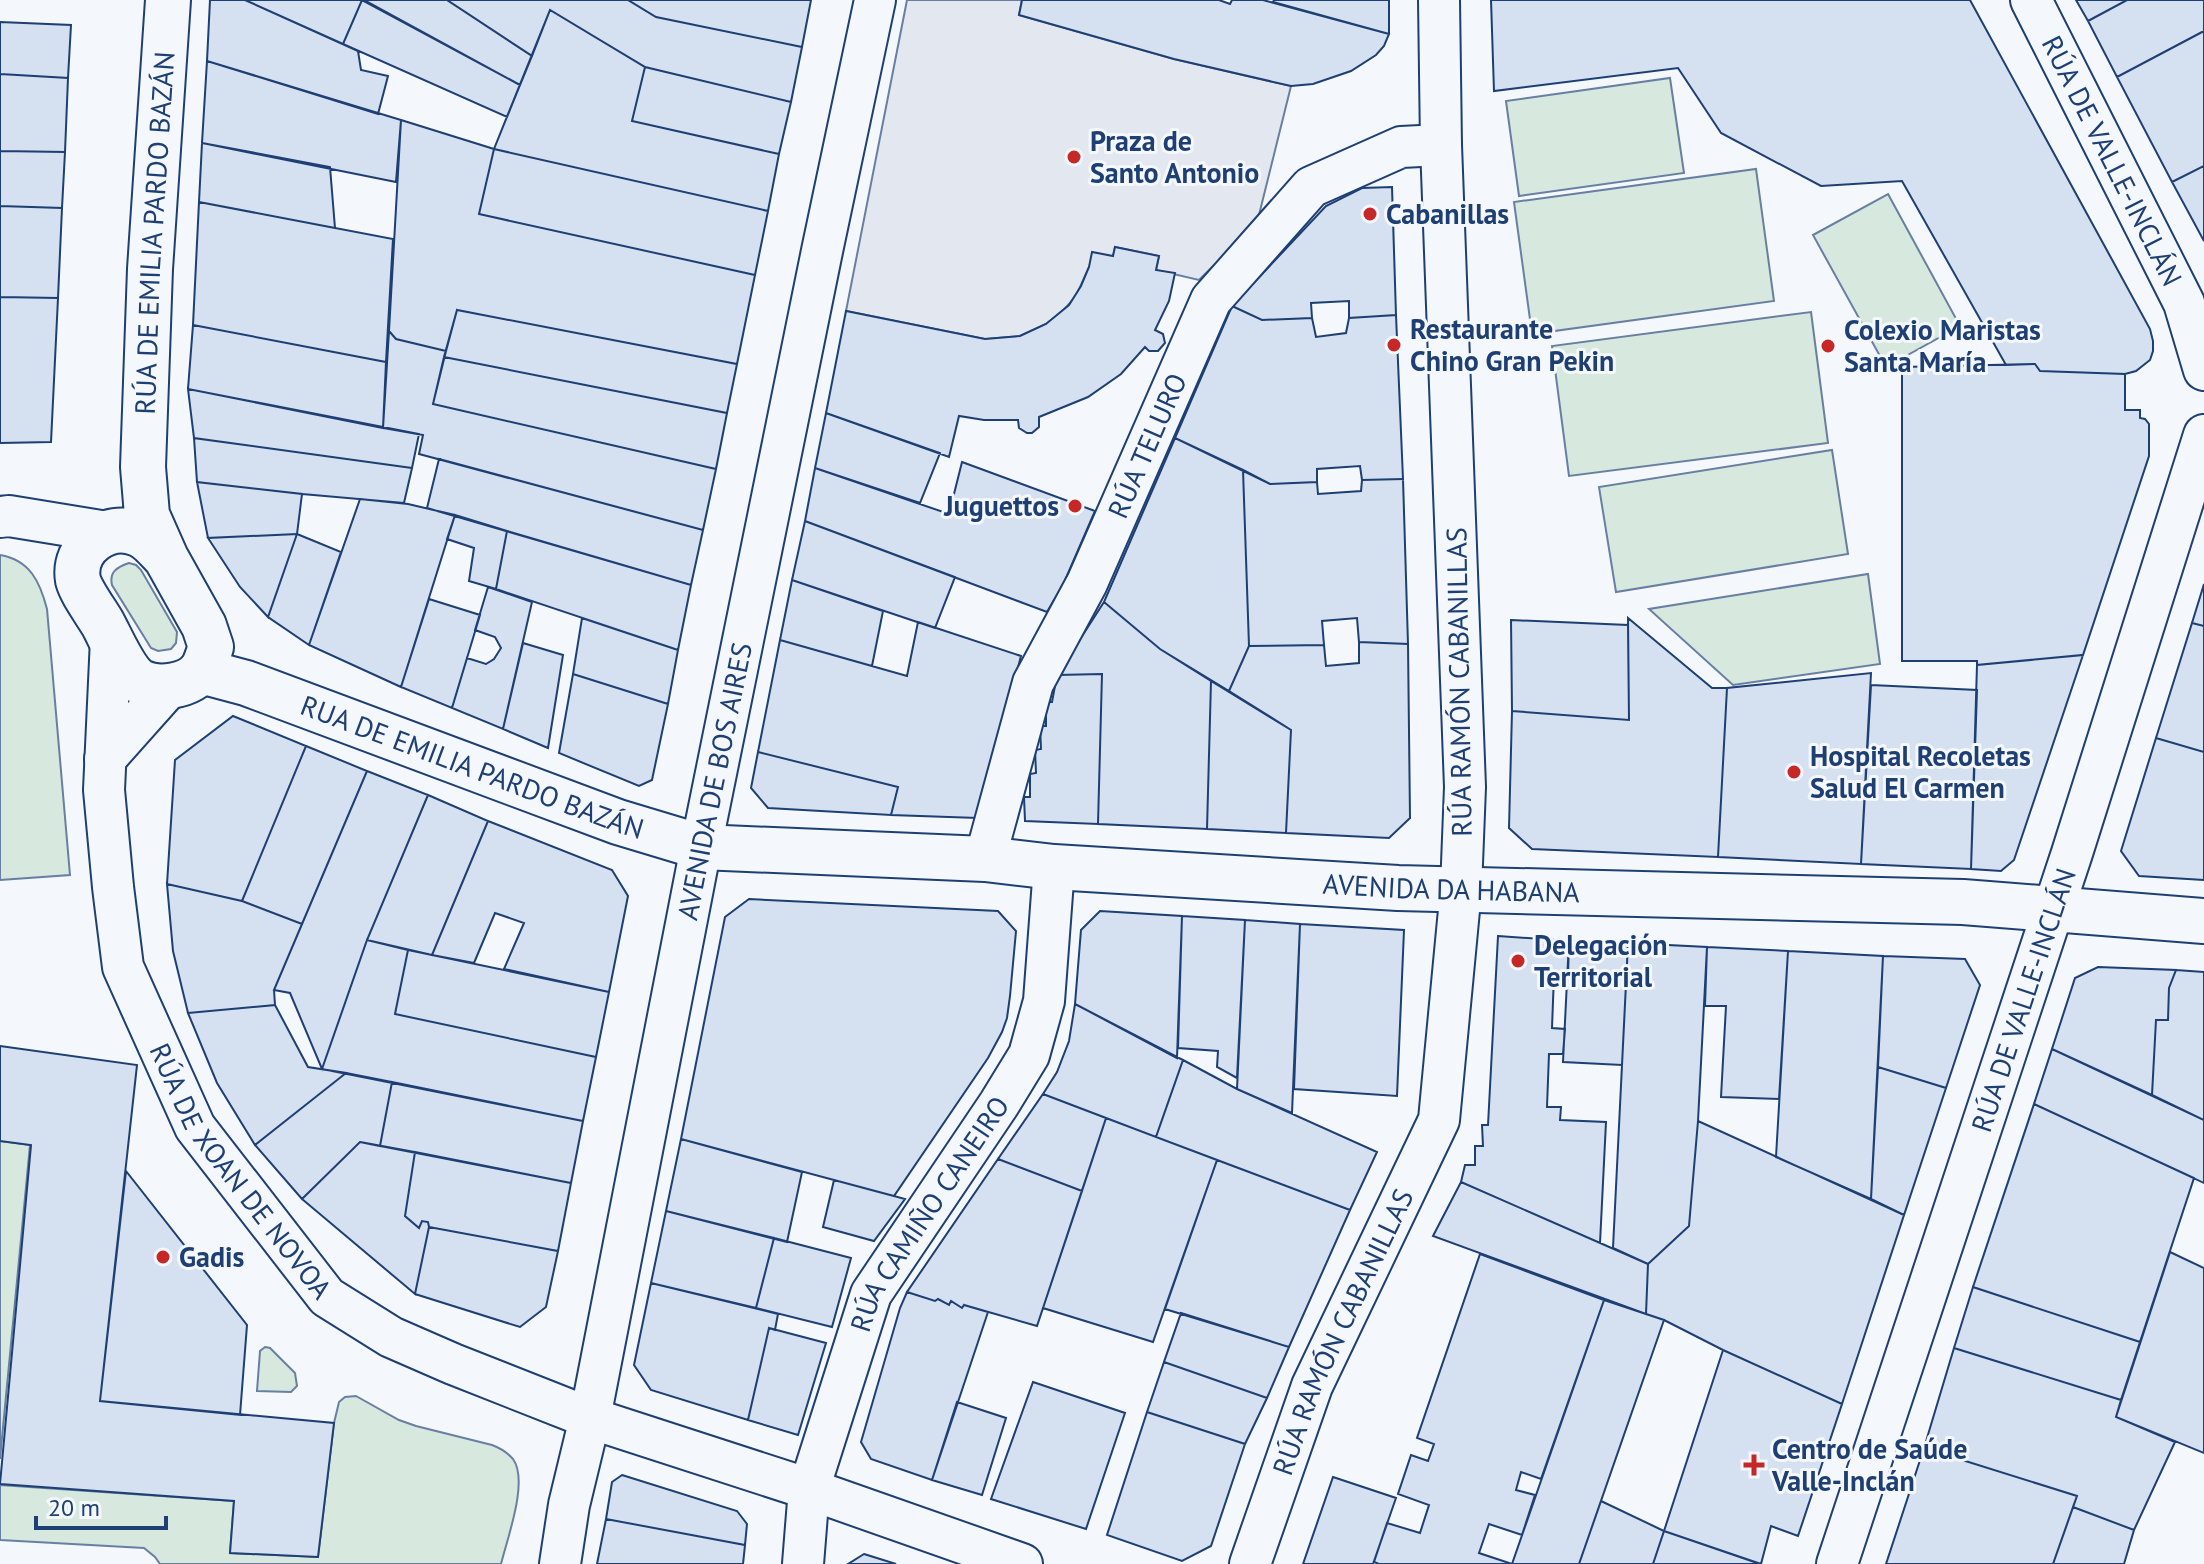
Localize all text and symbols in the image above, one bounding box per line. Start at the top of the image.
street label: RÚA DE VALLE-INCLÁN [2034,29,2191,292]
street label: RÚA DE EMILIA PARDO BAZÁN [126,50,183,415]
place label: Praza de Santo Antonio [1090,122,1259,191]
marker: Praza de Santo Antonio [1065,148,1083,166]
place label: Cabanillas [1386,195,1509,232]
marker: Cabanillas [1361,205,1379,223]
place label: Restaurante Chino Gran Pekin [1410,310,1614,379]
place label: Colexio Maristas Santa María [1844,311,2041,380]
marker: Restaurante Chino Gran Pekin [1385,336,1403,354]
marker: Colexio Maristas Santa María [1819,337,1837,355]
street label: RÚA TELURO [1099,367,1195,524]
place label: Juguettos [943,487,1059,524]
marker: Juguettos [1066,497,1084,515]
street label: RÚA RAMÓN CABANILLAS [1437,527,1480,837]
street label: AVENIDA DE BOS AIRES [668,639,760,923]
street label: RUA DE EMILIA PARDO BAZÁN [296,686,648,847]
place label: Hospital Recoletas Salud El Carmen [1810,737,2031,806]
marker: Hospital Recoletas Salud El Carmen [1785,763,1803,781]
street label: RÚA DE VALLE-INCLÁN [1962,863,2084,1137]
street label: AVENIDA DA HABANA [1322,864,1581,911]
place label: Delegación Territorial [1534,926,1668,995]
marker: Delegación Territorial [1509,952,1527,970]
street label: RÚA DE XOAN DE NOVOA [142,1037,341,1307]
street label: RÚA CAMIÑO CANEIRO [841,1089,1017,1336]
street label: RÚA RAMÓN CABANILLAS [1263,1183,1421,1480]
place label: Gadis [179,1238,245,1275]
marker: Gadis [154,1248,172,1266]
place label: Centro de Saúde Valle-Inclán [1771,1430,1967,1499]
marker: Centro de Saúde Valle-Inclán [1743,1454,1765,1476]
scale bar [36,1480,166,1530]
text: 20 m [48,1492,100,1523]

